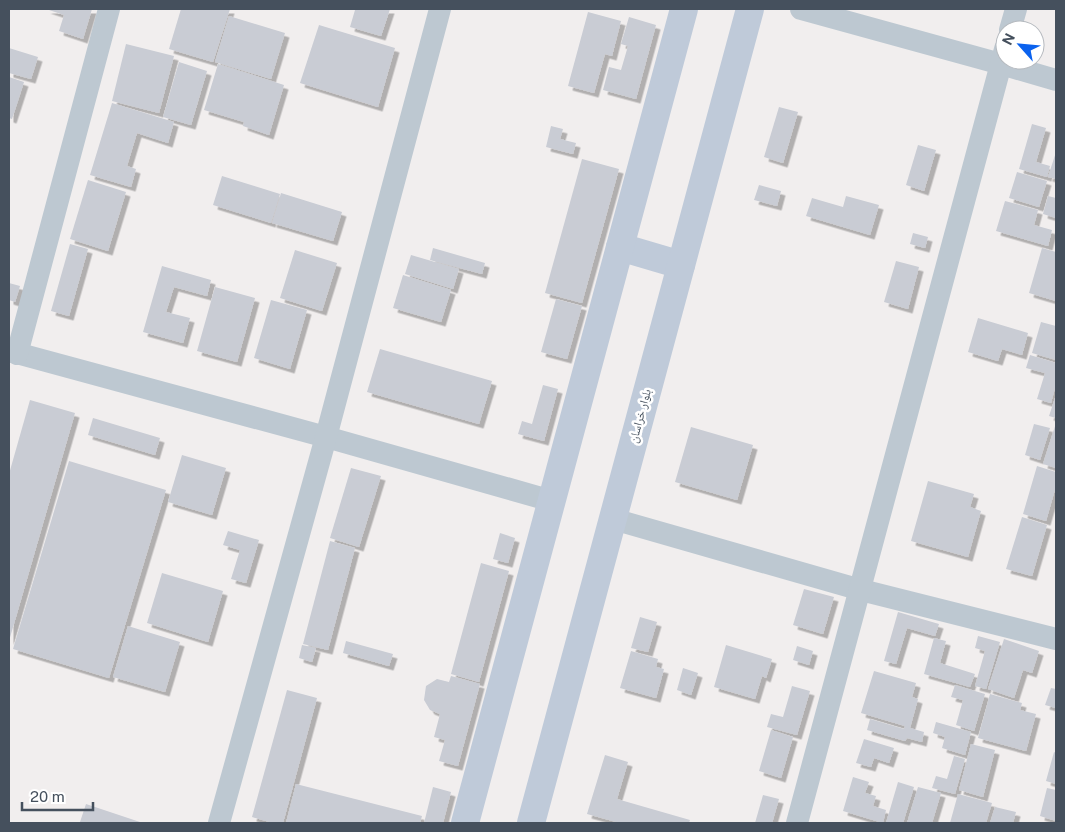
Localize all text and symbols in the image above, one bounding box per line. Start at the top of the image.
north arrow [995,20,1045,70]
text: N [999,31,1018,48]
street label: بلوار خراسان [626,387,654,445]
scale bar [22,780,94,812]
text: 20 m [30,788,65,805]

